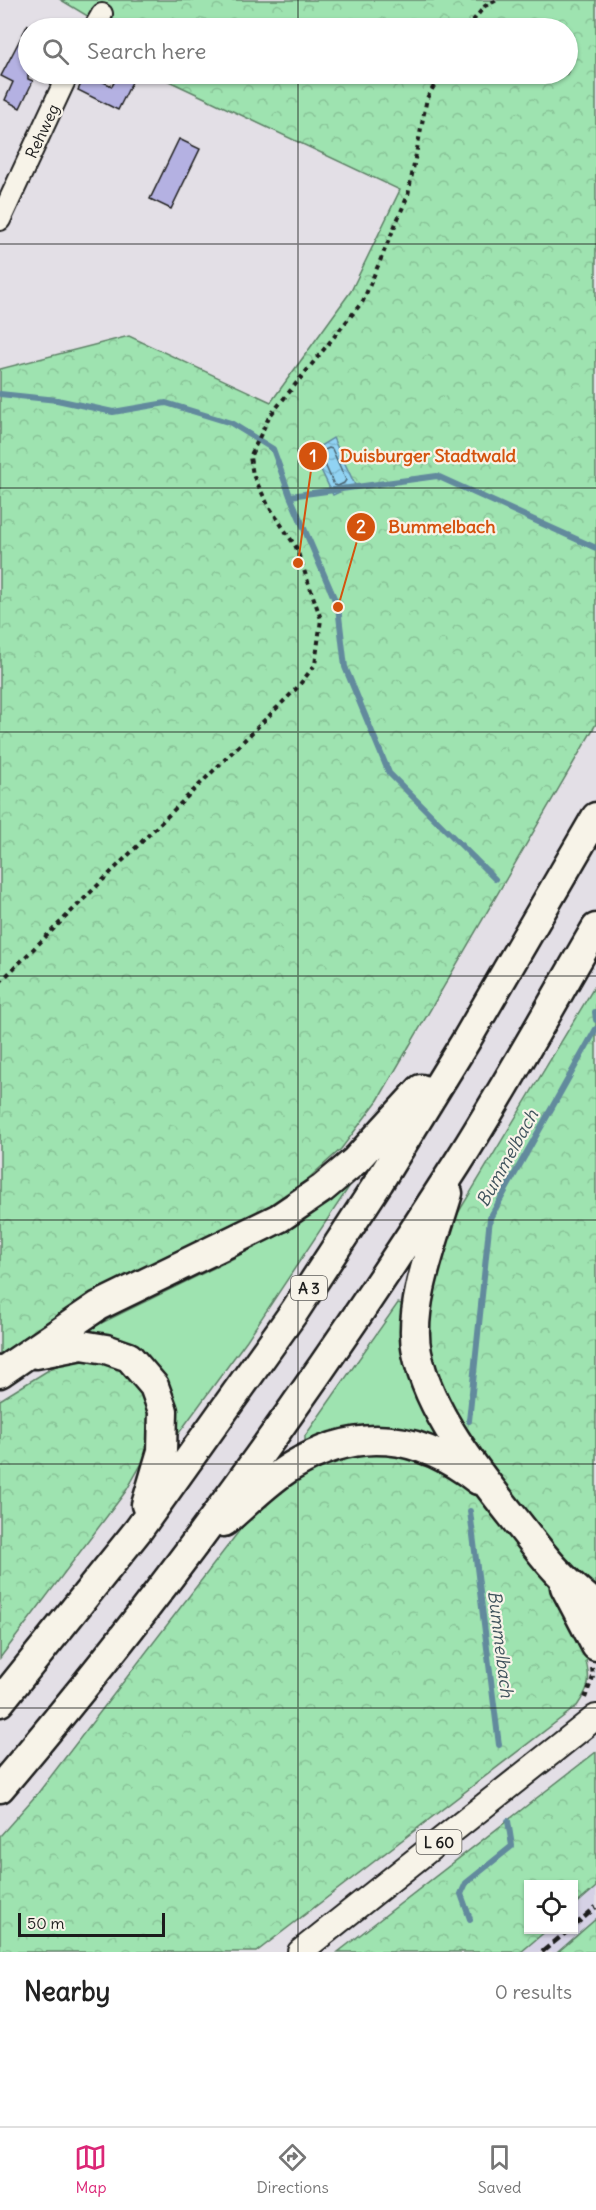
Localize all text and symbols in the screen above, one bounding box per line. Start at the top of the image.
search box [18,18,578,84]
icon: search [39,35,72,68]
text: Search here [87,37,206,65]
street label: Rehweg [21,101,63,161]
callout: Duisburger Stadtwald [298,438,528,474]
text: 1 [309,444,317,467]
text: Duisburger Stadtwald [340,444,516,467]
callout: Bummelbach [346,509,508,545]
text: 2 [356,515,366,538]
text: Bummelbach [388,515,496,538]
water label: Bummelbach [471,1105,543,1210]
road number: A 3 [291,1276,327,1300]
water label: Bummelbach [483,1589,519,1699]
road number: L 60 [416,1830,462,1854]
map controls [524,1880,578,1934]
button: locate [524,1880,578,1934]
scale bar [18,1910,165,1938]
text: 50 m [27,1913,65,1933]
text: Nearby [24,1975,110,2008]
text: 0 results [495,1979,572,2004]
tab: Map [74,2141,107,2197]
tab: Directions [256,2141,329,2197]
tab: Saved [478,2141,522,2197]

